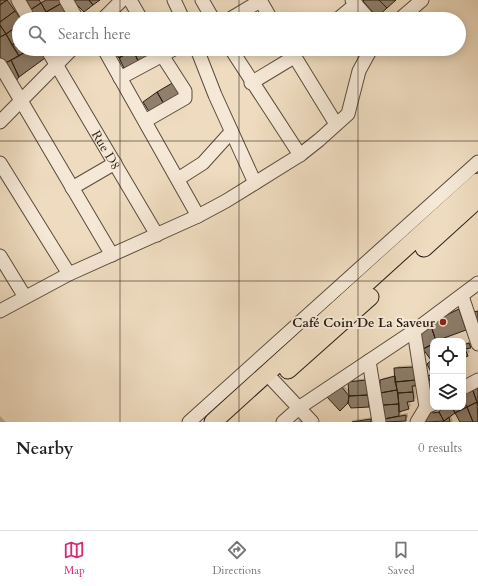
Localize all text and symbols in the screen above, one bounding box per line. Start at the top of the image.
search box [12,12,466,56]
icon: search [26,23,48,45]
text: Search here [58,24,131,44]
street label: Rue D8 [87,127,124,173]
place label: Café Coin De La Saveur [292,314,436,332]
marker: Café Coin De La Saveur [438,317,448,327]
map controls [430,338,466,410]
button: locate [430,338,466,374]
button: layers [430,374,466,410]
text: Nearby [16,437,73,460]
text: 0 results [418,439,462,457]
tab: Map [63,539,85,578]
tab: Directions [212,539,261,578]
tab: Saved [388,539,415,578]

